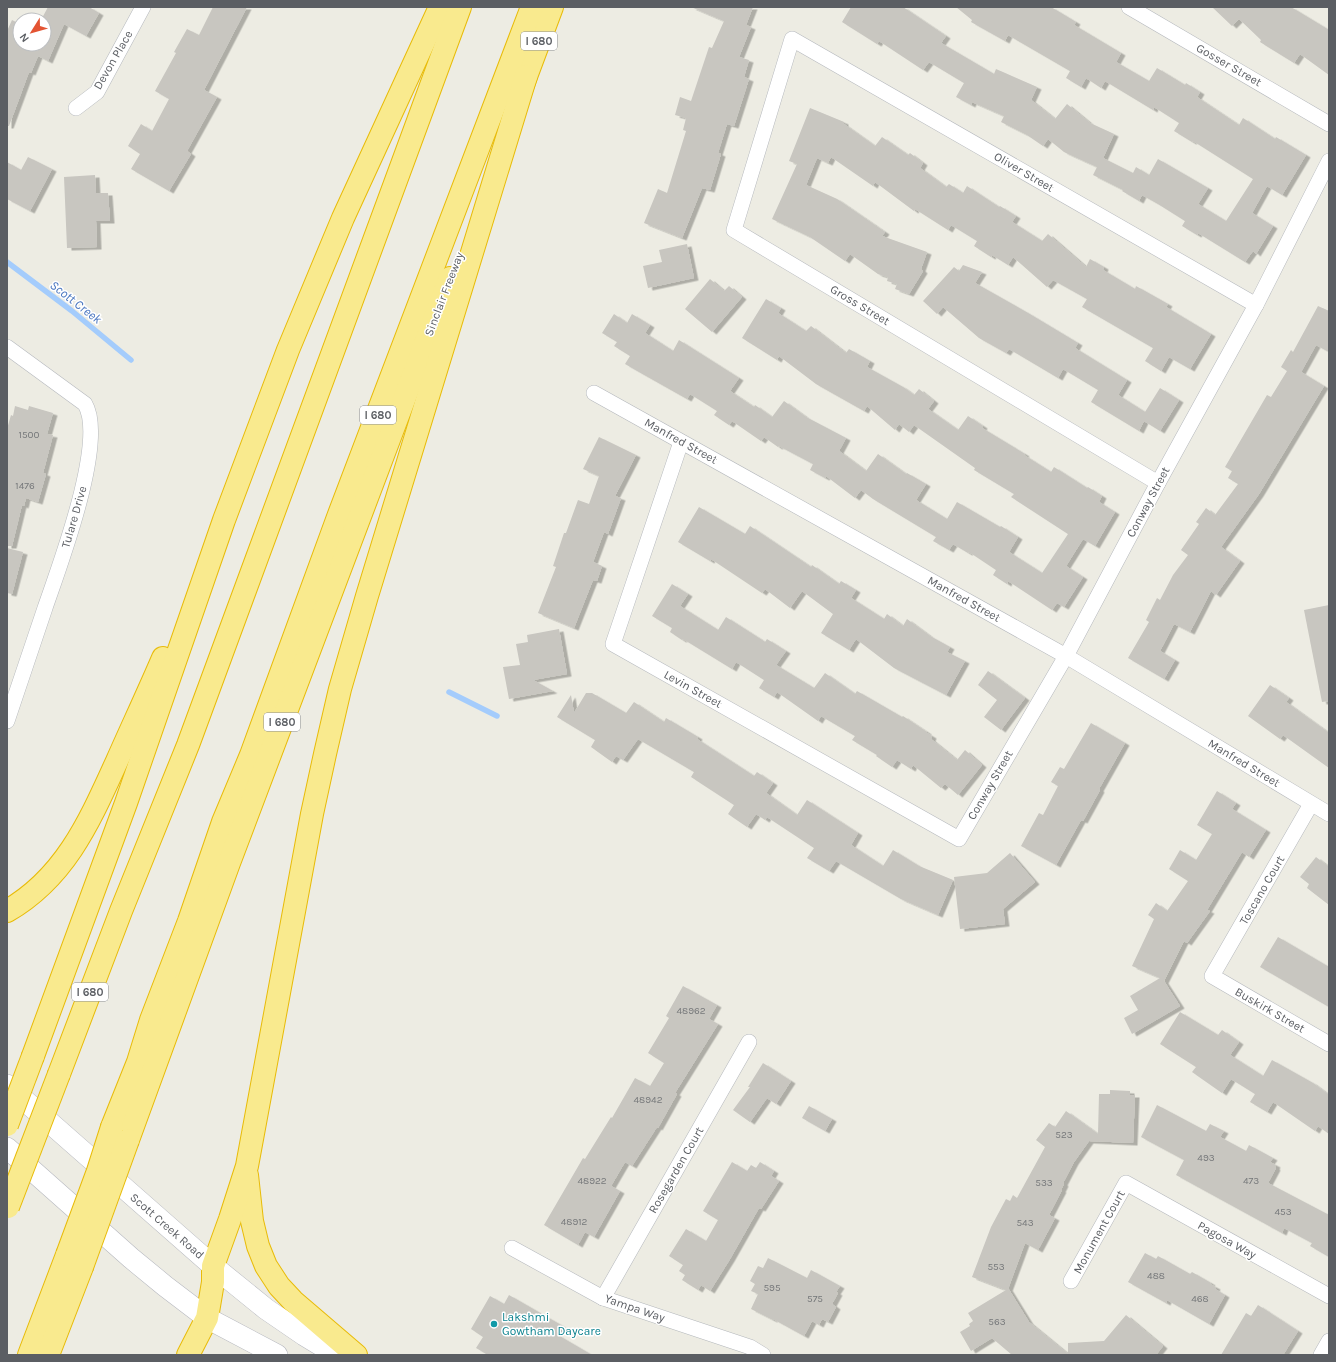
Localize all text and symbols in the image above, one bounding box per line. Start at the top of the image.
north arrow [12,12,52,52]
street label: Devon Place [91,28,135,92]
text: N [17,31,32,45]
road number: I 680 [521,32,557,50]
street label: Gosser Street [1194,41,1265,90]
street label: Oliver Street [991,149,1057,195]
street label: Sinclair Freeway [422,250,467,338]
water label: Scott Creek [47,277,105,327]
street label: Gross Street [828,282,893,329]
road number: I 680 [360,406,396,424]
street label: Manfred Street [642,415,720,467]
house number: 1500 [19,429,39,441]
street label: Conway Street [1124,464,1173,540]
house number: 1476 [15,480,35,492]
street label: Tulare Drive [58,484,90,550]
street label: Manfred Street [925,573,1003,625]
street label: Levin Street [661,667,725,711]
road number: I 680 [264,713,300,731]
street label: Manfred Street [1205,736,1283,790]
street label: Conway Street [964,747,1016,822]
street label: Toscano Court [1237,853,1288,927]
road number: I 680 [72,983,108,1001]
street label: Buskirk Street [1233,984,1308,1036]
house number: 48962 [676,1005,706,1017]
house number: 48942 [634,1094,663,1106]
street label: Rosegarden Court [646,1124,707,1216]
house number: 523 [1055,1129,1073,1141]
house number: 493 [1197,1152,1215,1164]
house number: 48922 [577,1175,607,1187]
house number: 473 [1243,1175,1259,1187]
house number: 533 [1035,1177,1053,1189]
street label: Monument Court [1070,1187,1128,1276]
street label: Scott Creek Road [127,1190,207,1262]
house number: 453 [1274,1206,1292,1218]
house number: 48912 [561,1216,588,1228]
house number: 543 [1016,1217,1034,1229]
street label: Pagosa Way [1195,1218,1259,1262]
house number: 553 [987,1261,1005,1273]
house number: 488 [1147,1270,1165,1282]
house number: 595 [763,1282,781,1294]
street label: Yampa Way [603,1291,667,1325]
house number: 575 [807,1293,823,1305]
house number: 468 [1191,1293,1209,1305]
place label: Lakshmi Gowtham Daycare [502,1310,601,1338]
house number: 563 [988,1316,1006,1328]
marker: Lakshmi Gowtham Daycare [489,1319,499,1329]

